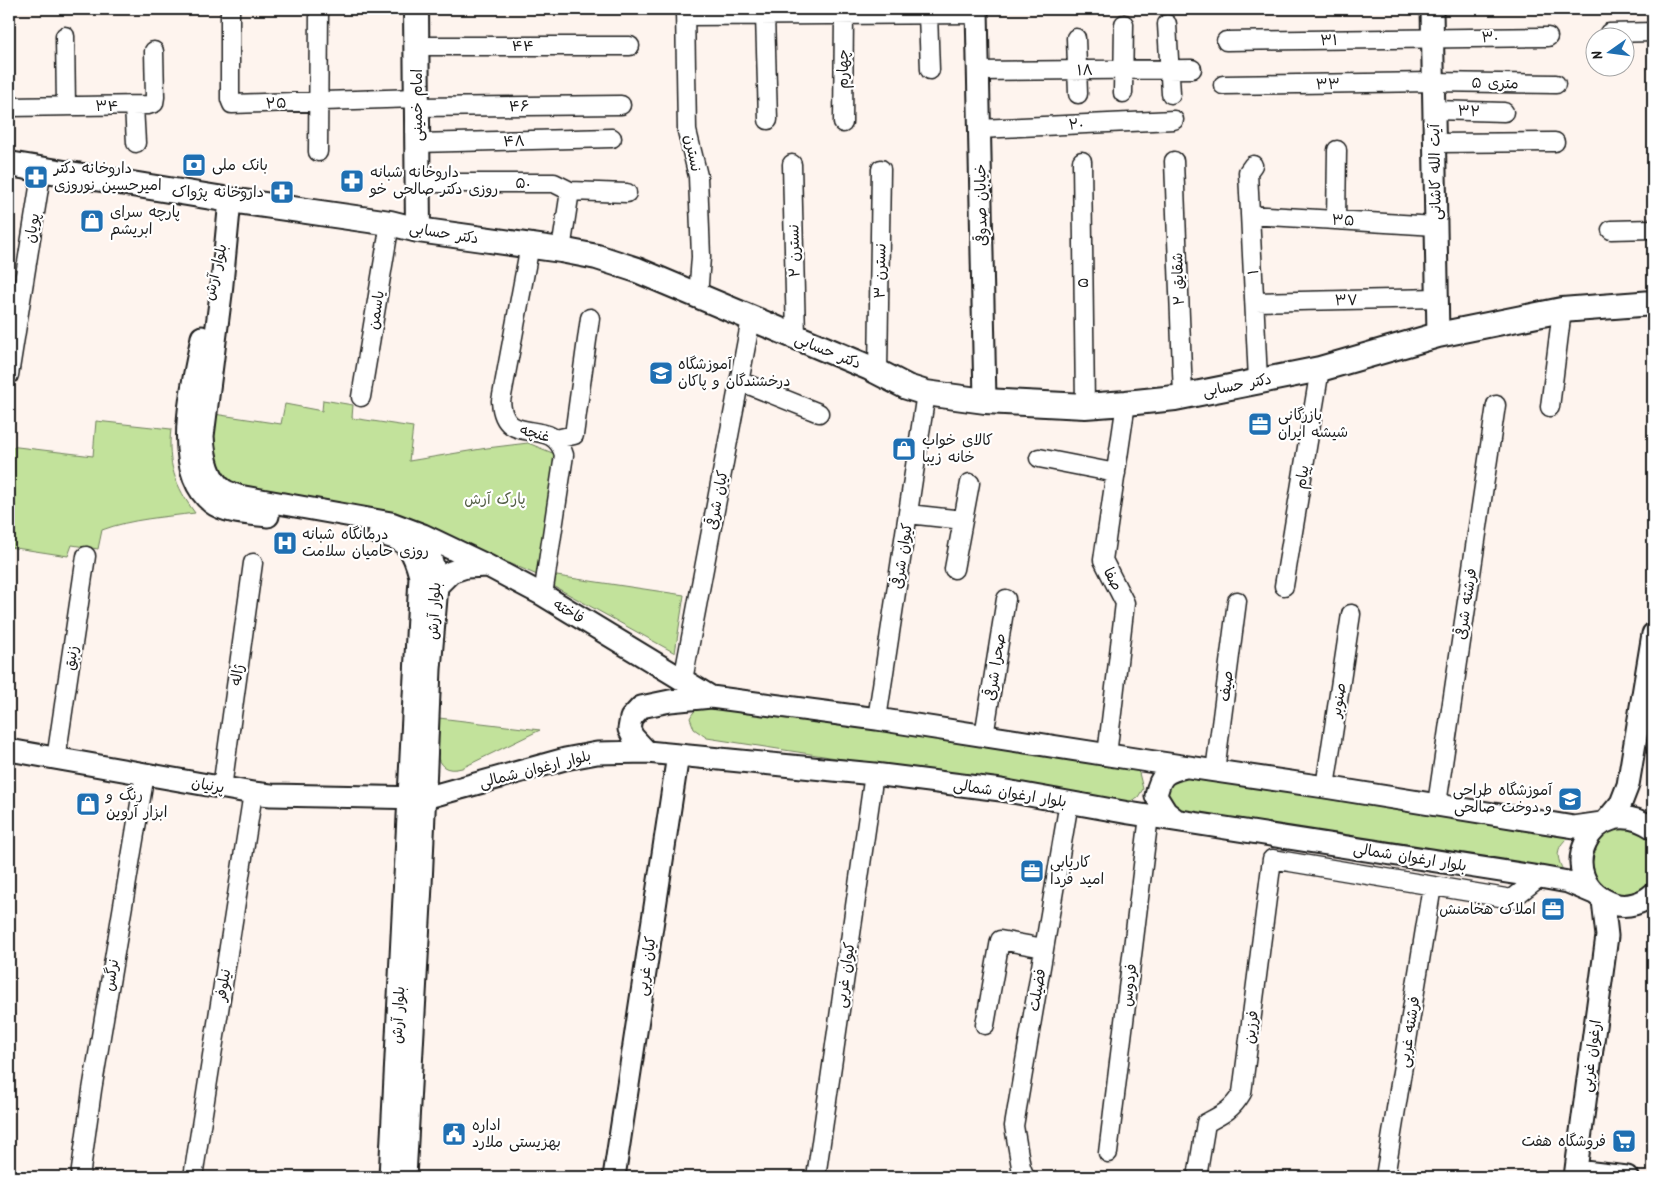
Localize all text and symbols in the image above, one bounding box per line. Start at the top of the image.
street label: ۳۰ [1481,26,1499,50]
north arrow [1584,28,1634,78]
street label: ۳۱ [1320,29,1338,53]
street label: ۴۴ [512,35,534,59]
text: N [1587,48,1610,62]
street label: چهارم [832,49,856,89]
street label: ۱۸ [1077,59,1093,83]
street label: امام خمینی [406,69,430,141]
street label: ۵ متری [1471,72,1519,96]
street label: ۳۳ [1316,73,1341,97]
street label: ۲۵ [265,91,287,117]
street label: ۳۴ [95,95,119,119]
street label: ۴۶ [509,95,529,119]
street label: ۳۲ [1457,100,1481,124]
street label: ۲۰ [1068,113,1084,137]
street label: آیت الله کاشانی [1423,122,1449,220]
street label: ۴۸ [503,130,525,154]
street label: نسترن [677,133,707,174]
bank icon: بانک ملی [181,152,207,178]
place label: بانک ملی [212,154,268,178]
place label: داروخانه دکتر امیرحسین نوروزی [53,157,162,198]
place label: داروخانه شبانه روزی دکتر صالحی خو [369,161,498,202]
pharmacy icon: داروخانه دکتر امیرحسین نوروزی [23,164,49,190]
street label: خیابان صدوقی [969,164,995,246]
pharmacy icon: داروخانه شبانه روزی دکتر صالحی خو [339,168,365,194]
street label: ۵۰ [515,172,531,196]
pharmacy icon: داروخانه پژواک [269,179,295,205]
place label: داروخانه پژواک [172,181,264,205]
place label: پارچه سرای ابریشم [110,201,180,242]
shop icon: پارچه سرای ابریشم [79,208,105,234]
street label: ۳۵ [1331,208,1355,234]
street label: پویان [19,211,47,245]
street label: دکتر حسابی [408,217,480,251]
street label: نسترن ۲ [783,224,807,278]
street label: بلوار آرش [197,241,235,303]
street label: نسترن ۳ [869,243,893,299]
street label: شقایق ۲ [1166,252,1192,306]
street label: ۱ [1242,269,1266,275]
street label: ۵ [1072,278,1096,288]
street label: یاسمن [362,289,392,332]
street label: ۳۷ [1334,289,1358,313]
street label: دکتر حسابی [791,328,864,376]
place label: آموزشگاه درخشندگان و پاکان [678,353,790,394]
school or university icon: آموزشگاه درخشندگان و پاکان [648,360,674,386]
street label: دکتر حسابی [1201,368,1274,404]
place label: بازرگانی شیشه ایران [1278,404,1348,445]
office icon: بازرگانی شیشه ایران [1247,411,1273,437]
street label: غنچه [517,418,553,449]
place label: کالای خواب خانه زیبا [922,429,993,470]
shop icon: کالای خواب خانه زیبا [891,436,917,462]
street label: پیام [1289,464,1317,491]
street label: کیان شرقی [700,468,735,532]
park label: پارک آرش [464,488,526,512]
street label: کیوان شرقی [886,521,920,591]
place label: درمانگاه شبانه روزی حامیان سلامت [302,523,429,564]
hospital icon: درمانگاه شبانه روزی حامیان سلامت [272,530,298,556]
street label: صفا [1096,564,1128,595]
street label: فرشته شرقی [1449,567,1484,642]
street label: بلوار آرش [422,582,448,640]
street label: فاخته [548,593,589,631]
street label: صحرا شرقی [979,632,1013,703]
street label: زنبق [58,644,86,672]
street label: ژاله [225,663,251,687]
street label: صیف [1213,669,1241,703]
street label: صنوبر [1324,681,1354,720]
street label: بلوار ارغوان شمالی [477,744,594,795]
street label: پرنیان [189,771,226,801]
street label: بلوار ارغوان شمالی [951,773,1068,815]
place label: آموزشگاه طراحی و دوخت صالحی [1453,779,1553,820]
place label: رنگ و ابزار آروین [105,784,167,825]
school or university icon: آموزشگاه طراحی و دوخت صالحی [1557,786,1583,812]
shop icon: رنگ و ابزار آروین [75,791,101,817]
street label: بلوار ارغوان شمالی [1351,837,1468,879]
place label: کاریابی امید فردا [1050,851,1104,892]
office icon: کاریابی امید فردا [1019,858,1045,884]
office icon: املاک هخامنش [1540,896,1566,922]
place label: املاک هخامنش [1439,898,1536,922]
street label: کیان غربی [630,935,664,998]
street label: کیوان غربی [829,941,863,1010]
street label: نرگس [98,957,126,993]
street label: فردوس [1115,962,1145,1008]
street label: نیلوفر [209,967,238,1004]
street label: فضیلت [1022,967,1054,1013]
street label: بلوار آرش [386,986,412,1044]
street label: فرشته غربی [1392,995,1427,1070]
street label: فرزین [1238,1009,1266,1045]
street label: ارغوان غربی [1575,1018,1609,1094]
place label: اداره بهزیستی ملارد [472,1114,561,1155]
public building icon: اداره بهزیستی ملارد [441,1121,467,1147]
supermarket icon: فروشگاه هفت [1611,1128,1637,1154]
place label: فروشگاه هفت [1522,1130,1606,1154]

